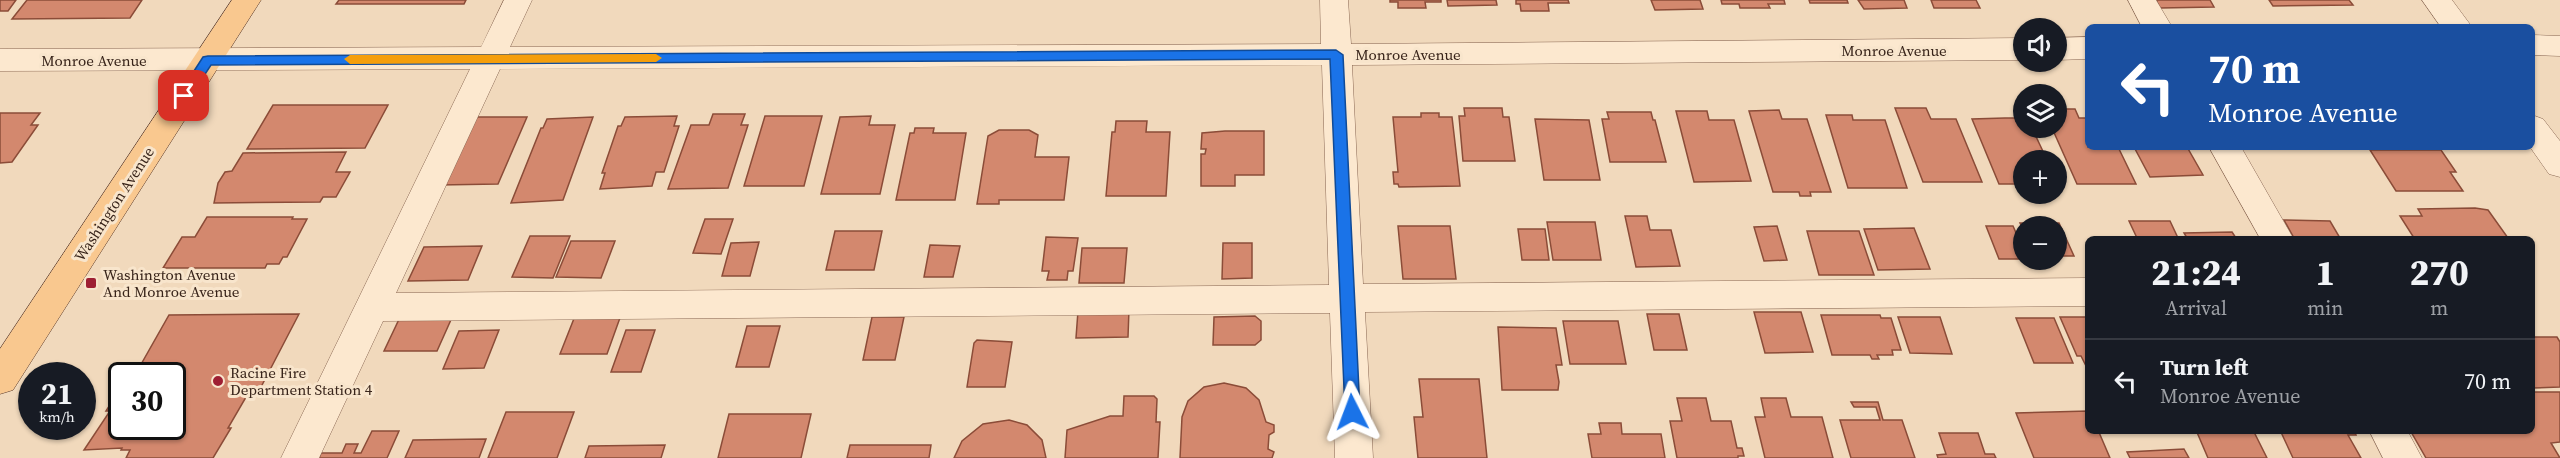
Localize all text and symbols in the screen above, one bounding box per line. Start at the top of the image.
map controls [2013,18,2067,270]
button: sound [2013,18,2067,72]
text: 70 m [2208,39,2301,97]
street label: Monroe Avenue [1841,40,1947,61]
street label: Monroe Avenue [1355,44,1461,65]
icon: left [2109,48,2187,126]
street label: Monroe Avenue [41,50,147,71]
pin [158,70,209,121]
icon: arrive [167,79,200,112]
button: layers [2013,84,2067,138]
text: Monroe Avenue [2208,94,2398,131]
street label: Washington Avenue [69,142,159,265]
button: + [2013,150,2067,204]
button: − [2013,216,2067,270]
text: 21:24 [2151,248,2241,297]
text: 1 [2315,248,2335,297]
text: 270 [2409,248,2469,297]
place label: Washington Avenue And Monroe Avenue [103,264,240,302]
marker: Washington Avenue And Monroe Avenue [84,276,98,290]
text: Arrival [2165,294,2227,322]
text: min [2307,294,2343,322]
text: m [2430,294,2448,322]
text: Turn left [2160,352,2248,382]
speed limit sign: 30 [108,362,186,440]
place label: Racine Fire Department Station 4 [230,362,373,400]
icon: left [2109,365,2142,398]
text: 70 m [2464,366,2511,396]
text: 21 [41,373,73,414]
marker: Racine Fire Department Station 4 [211,374,225,388]
position arrow [1320,380,1384,444]
text: Monroe Avenue [2160,382,2301,410]
text: km/h [39,406,75,427]

